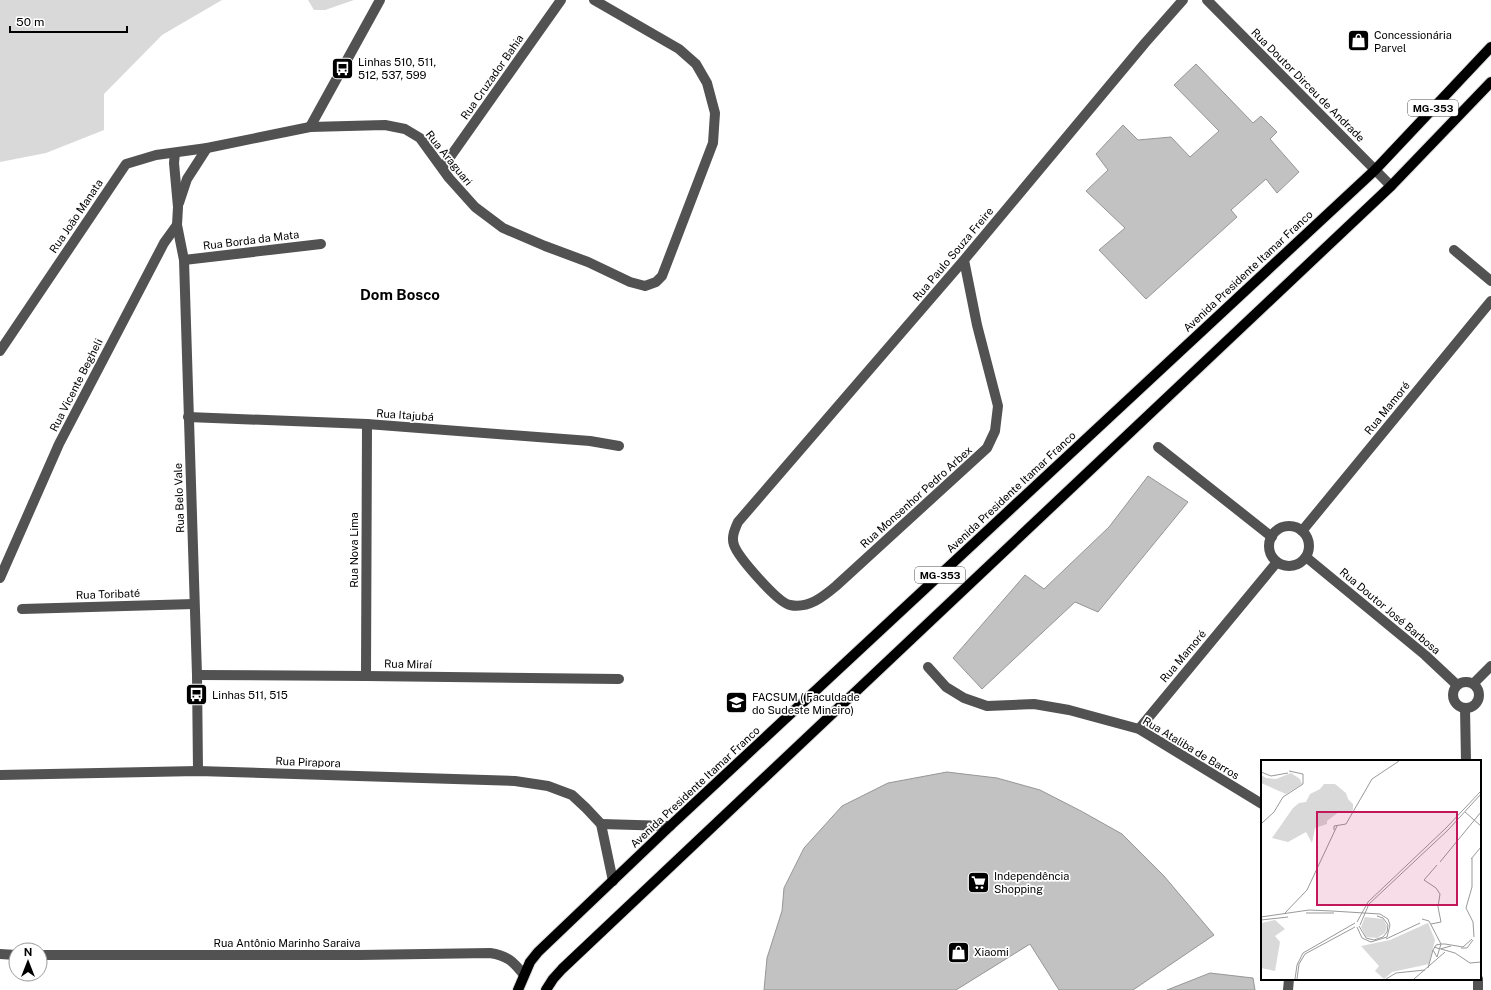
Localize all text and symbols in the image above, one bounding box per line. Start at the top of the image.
scale bar [10,8,127,34]
text: 50 m [16,15,44,29]
street label: Rua Doutor Dirceu de Andrade [1249,26,1367,144]
shop icon: Concessionária Parvel [1346,28,1372,54]
place label: Concessionária Parvel [1374,29,1452,54]
street label: Rua Cruzador Bahia [458,32,526,122]
bus stop icon: Linhas 510, 511, 512, 537, 599 [329,55,355,81]
place label: Linhas 510, 511, 512, 537, 599 [358,56,436,81]
road number: MG-353 [1408,100,1458,116]
street label: Rua Araguari [423,128,475,188]
street label: Rua João Manata [47,177,105,255]
street label: Rua Paulo Souza Freire [910,205,996,303]
street label: Avenida Presidente Itamar Franco [1181,208,1315,334]
street label: Rua Borda da Mata [202,228,300,252]
district label: Dom Bosco [360,286,440,303]
street label: Rua Vicente Begheli [47,337,105,433]
street label: Rua Mamoré [1362,379,1412,437]
street label: Rua Itajubá [376,407,434,423]
street label: Avenida Presidente Itamar Franco [944,429,1078,555]
street label: Rua Monsenhor Pedro Arbex [858,444,974,550]
street label: Rua Belo Vale [172,463,186,533]
street label: Rua Nova Lima [348,512,360,588]
street label: Rua Doutor José Barbosa [1337,566,1443,656]
road number: MG-353 [915,567,965,583]
street label: Rua Toribaté [76,587,140,601]
street label: Rua Mamoré [1158,627,1208,685]
street label: Rua Miraí [384,658,432,670]
bus stop icon: Linhas 511, 515 [184,682,210,708]
place label: Linhas 511, 515 [212,689,288,701]
school or university icon: FACSUM ( Faculdade do Sudeste Mineiro) [724,690,750,716]
place label: FACSUM ( Faculdade do Sudeste Mineiro) [752,691,860,716]
street label: Rua Ataliba de Barros [1141,714,1242,782]
street label: Avenida Presidente Itamar Franco [628,724,762,850]
street label: Rua Pirapora [275,755,341,769]
inset map [1261,760,1481,980]
supermarket icon: Independência Shopping [965,869,991,895]
place label: Independência Shopping [994,870,1069,895]
street label: Rua Antônio Marinho Saraiva [214,937,360,949]
shop icon: Xiaomi [946,939,972,965]
north arrow [8,942,48,982]
text: N [24,946,32,958]
place label: Xiaomi [974,946,1009,958]

